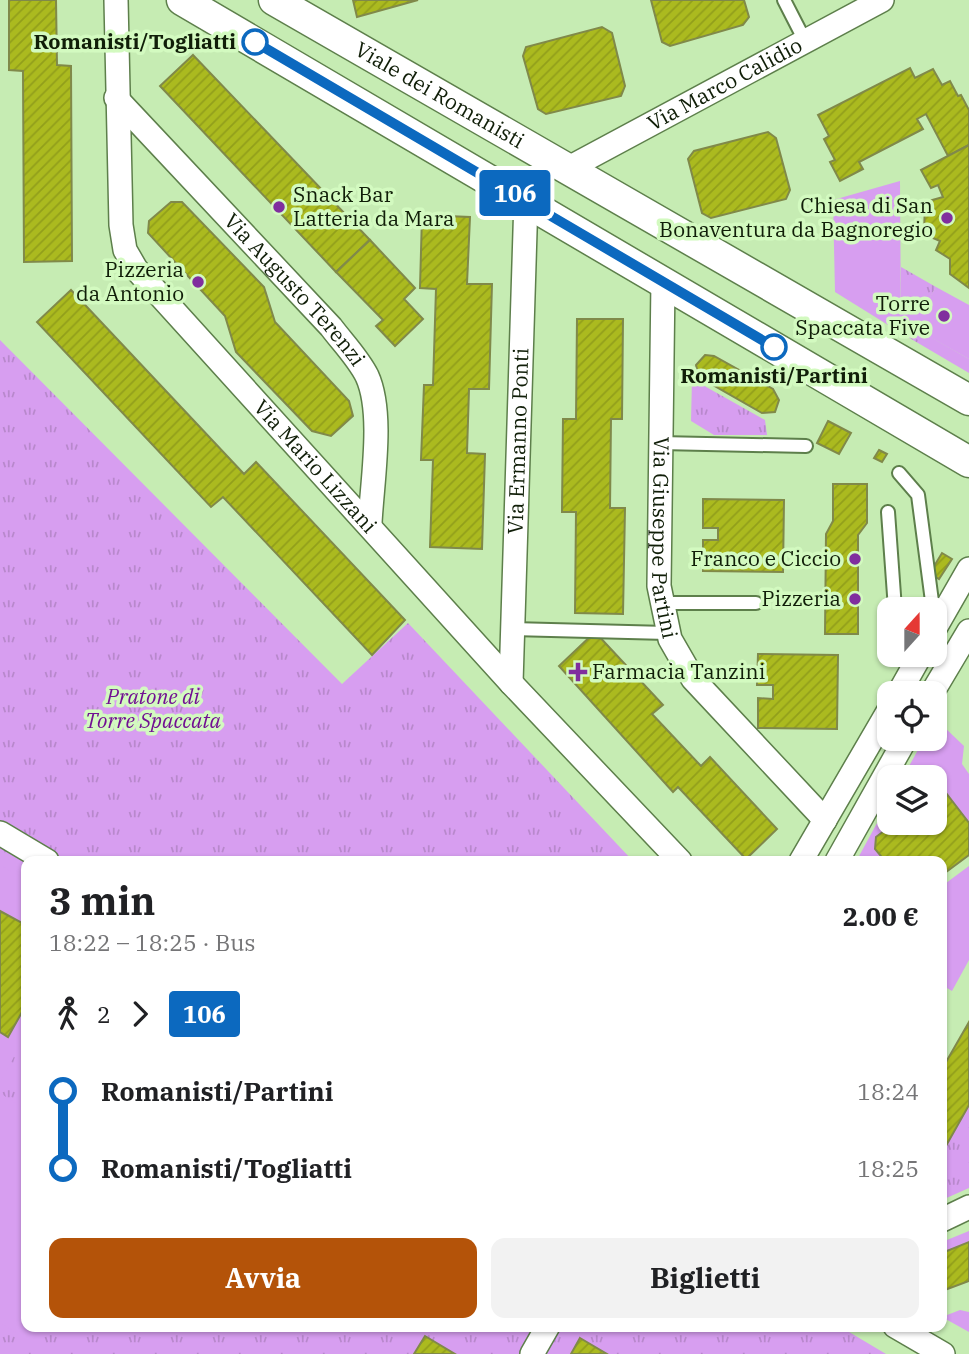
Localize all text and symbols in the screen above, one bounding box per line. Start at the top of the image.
place label: Romanisti/Togliatti [33,27,236,55]
marker: Romanisti/Togliatti [242,29,268,55]
street label: Via Marco Calidio [642,30,807,136]
street label: Viale dei Romanisti [350,35,530,154]
line badge: 106 [475,170,555,216]
text: 106 [493,177,537,209]
place label: Snack Bar Latteria da Mara [293,180,455,232]
place label: Chiesa di San Bonaventura da Bagnoregio [659,191,933,243]
marker: Snack Bar Latteria da Mara [271,199,287,215]
street label: Via Augusto Terenzi [218,207,372,371]
marker: Chiesa di San Bonaventura da Bagnoregio [939,210,955,226]
place label: Pizzeria da Antonio [76,255,184,307]
marker: Pizzeria da Antonio [190,274,206,290]
place label: Torre Spaccata Five [795,289,930,341]
marker: Torre Spaccata Five [936,308,952,324]
marker: Romanisti/Partini [761,334,787,360]
street label: Via Ermanno Ponti [501,348,534,535]
place label: Romanisti/Partini [680,361,868,389]
street label: Via Mario Lizzani [248,393,384,539]
street label: Via Giuseppe Partini [646,436,685,641]
place label: Franco e Ciccio [691,544,841,572]
marker: Franco e Ciccio [847,551,863,567]
place label: Pizzeria [761,584,841,612]
marker: Pizzeria [847,591,863,607]
north arrow [877,597,947,667]
map controls [877,597,947,835]
place label: Farmacia Tanzini [592,657,765,685]
marker: Farmacia Tanzini [570,664,586,680]
button: locate [877,681,947,751]
park label: Pratone di Torre Spaccata [85,682,222,734]
button: layers [877,765,947,835]
text: 3 min [49,876,155,925]
text: 2.00 € [843,899,919,933]
text: 18:22 – 18:25 · Bus [49,927,256,957]
icon: walk [49,995,87,1033]
icon: forward [121,995,159,1033]
text: 106 [183,998,226,1030]
text: 2 [97,999,111,1029]
text: Romanisti/Partini [101,1074,333,1108]
text: 18:24 [857,1076,919,1106]
text: Romanisti/Togliatti [101,1151,352,1185]
text: 18:25 [857,1153,919,1183]
button: Avvia [49,1238,477,1318]
button: Biglietti [491,1238,919,1318]

